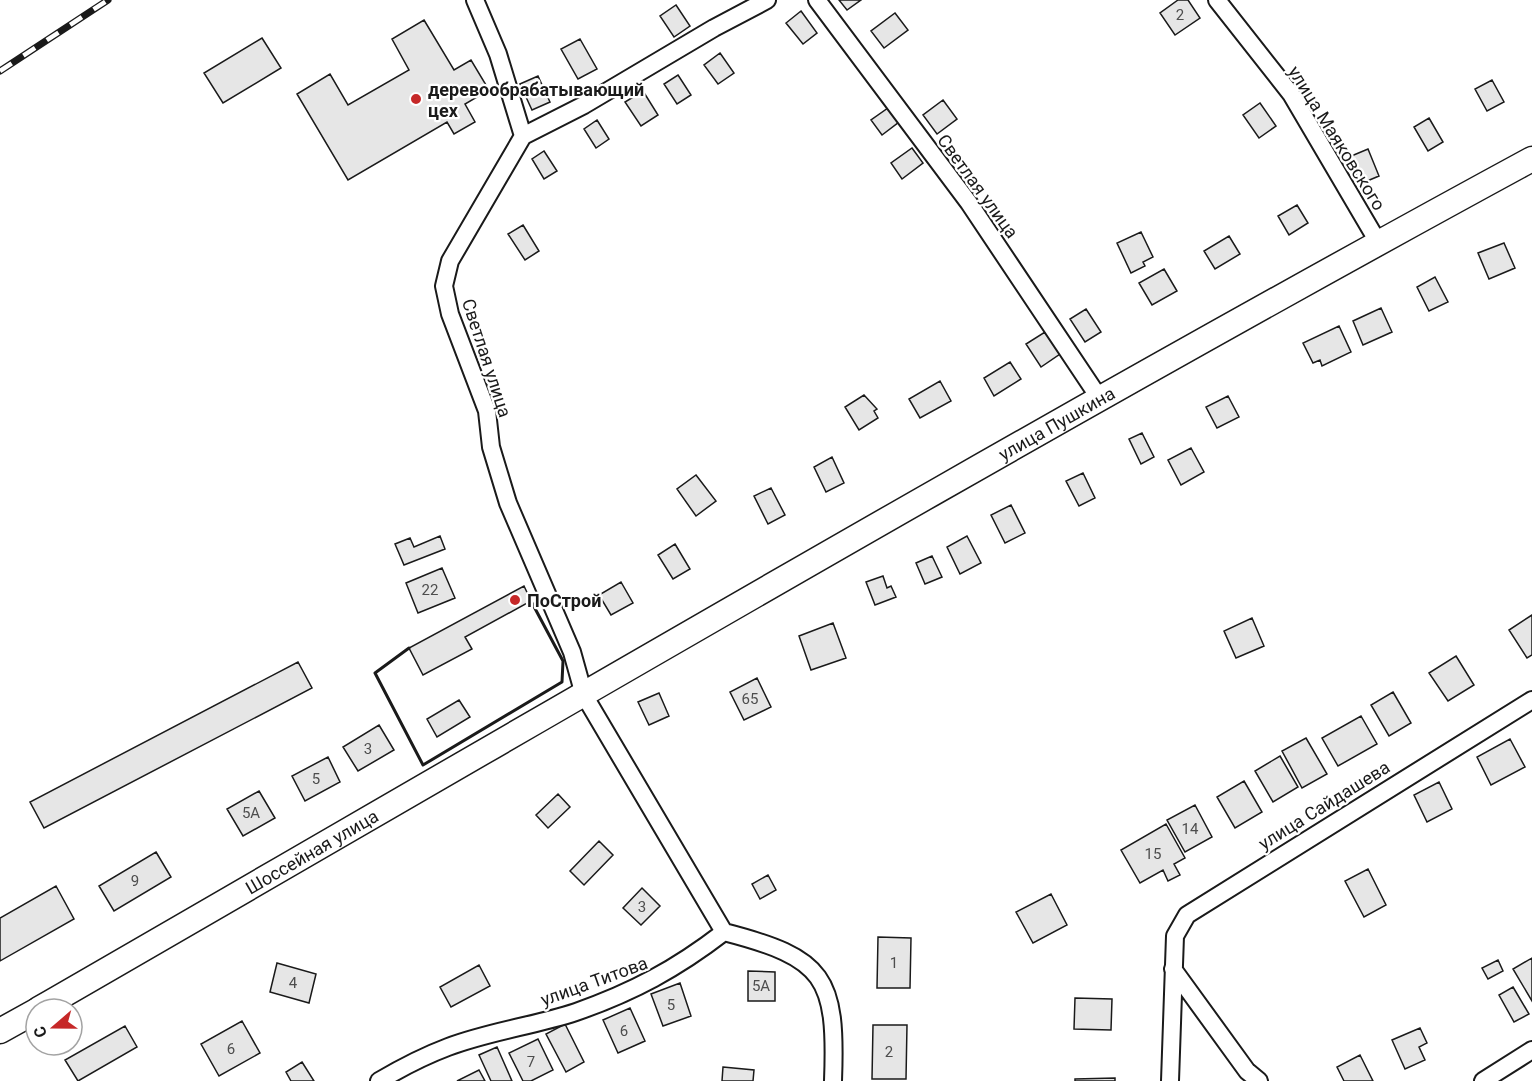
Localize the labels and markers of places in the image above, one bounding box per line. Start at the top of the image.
place label: деревообрабатывающий цех [428,79,644,121]
marker: деревообрабатывающий цех [409,92,423,106]
place label: ПоСтрой [527,590,601,611]
marker: ПоСтрой [508,593,522,607]

